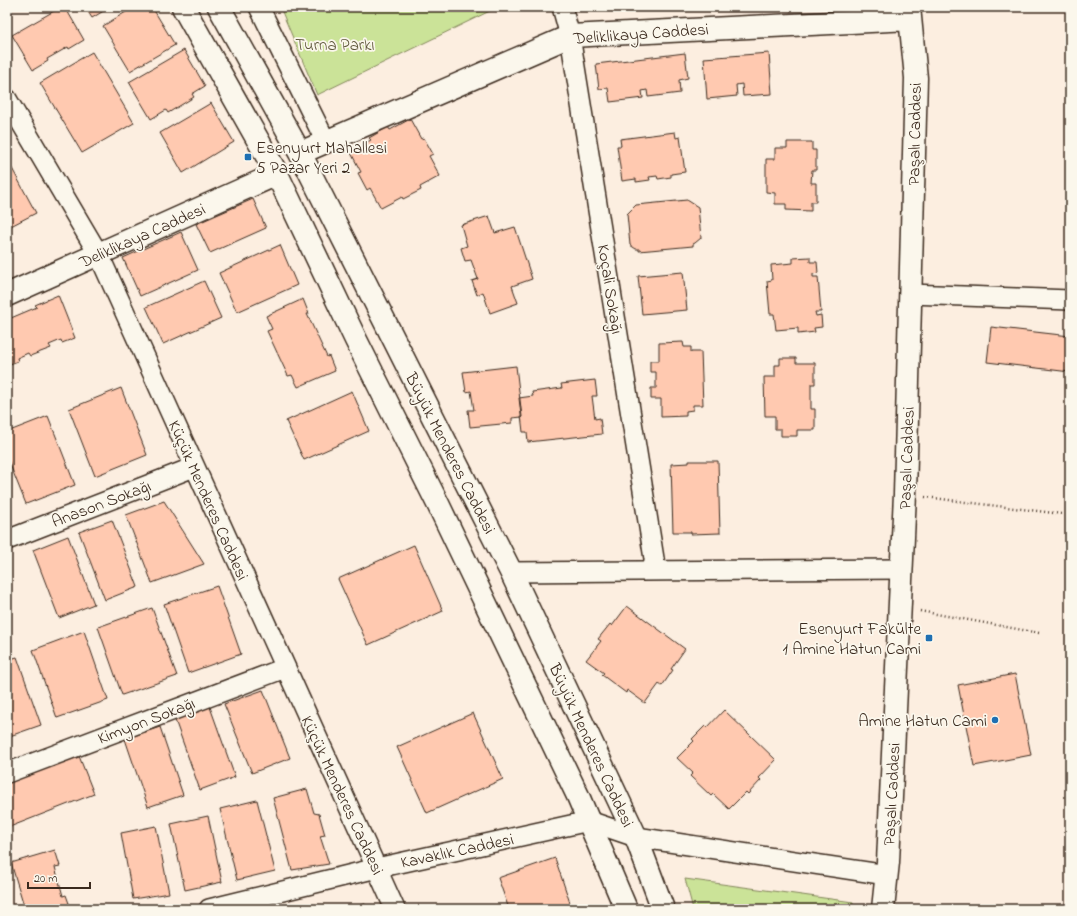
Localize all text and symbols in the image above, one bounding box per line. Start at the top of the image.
street label: Deliklikaya Caddesi [571,17,710,53]
park label: Turna Parkı [295,33,375,58]
street label: Paşalı Caddesi [902,82,929,186]
place label: Esenyurt Mahallesi 5 Pazar Yeri 2 [256,136,387,181]
marker: Esenyurt Mahallesi 5 Pazar Yeri 2 [243,152,253,162]
street label: Deliklikaya Caddesi [75,197,210,277]
street label: Koçali Sokağı [588,243,629,336]
street label: Büyük Menderes Caddesi [397,368,501,539]
street label: Paşalı Caddesi [893,406,922,510]
street label: Küçük Menderes Caddesi [161,416,254,585]
street label: Anason Sokağı [48,474,156,537]
place label: Esenyurt Fakülte 1 Amine Hatun Cami [783,617,921,662]
marker: Esenyurt Fakülte 1 Amine Hatun Cami [924,633,934,643]
street label: Büyük Menderes Caddesi [540,659,640,832]
street label: Kimyon Sokağı [94,691,200,753]
place label: Amine Hatun Cami [858,709,987,734]
street label: Küçük Menderes Caddesi [294,712,390,879]
marker: Amine Hatun Cami [990,715,1000,725]
street label: Paşalı Caddesi [877,742,908,846]
street label: Kavaklık Caddesi [398,827,516,876]
scale bar [28,864,90,890]
text: 20 m [34,870,57,888]

